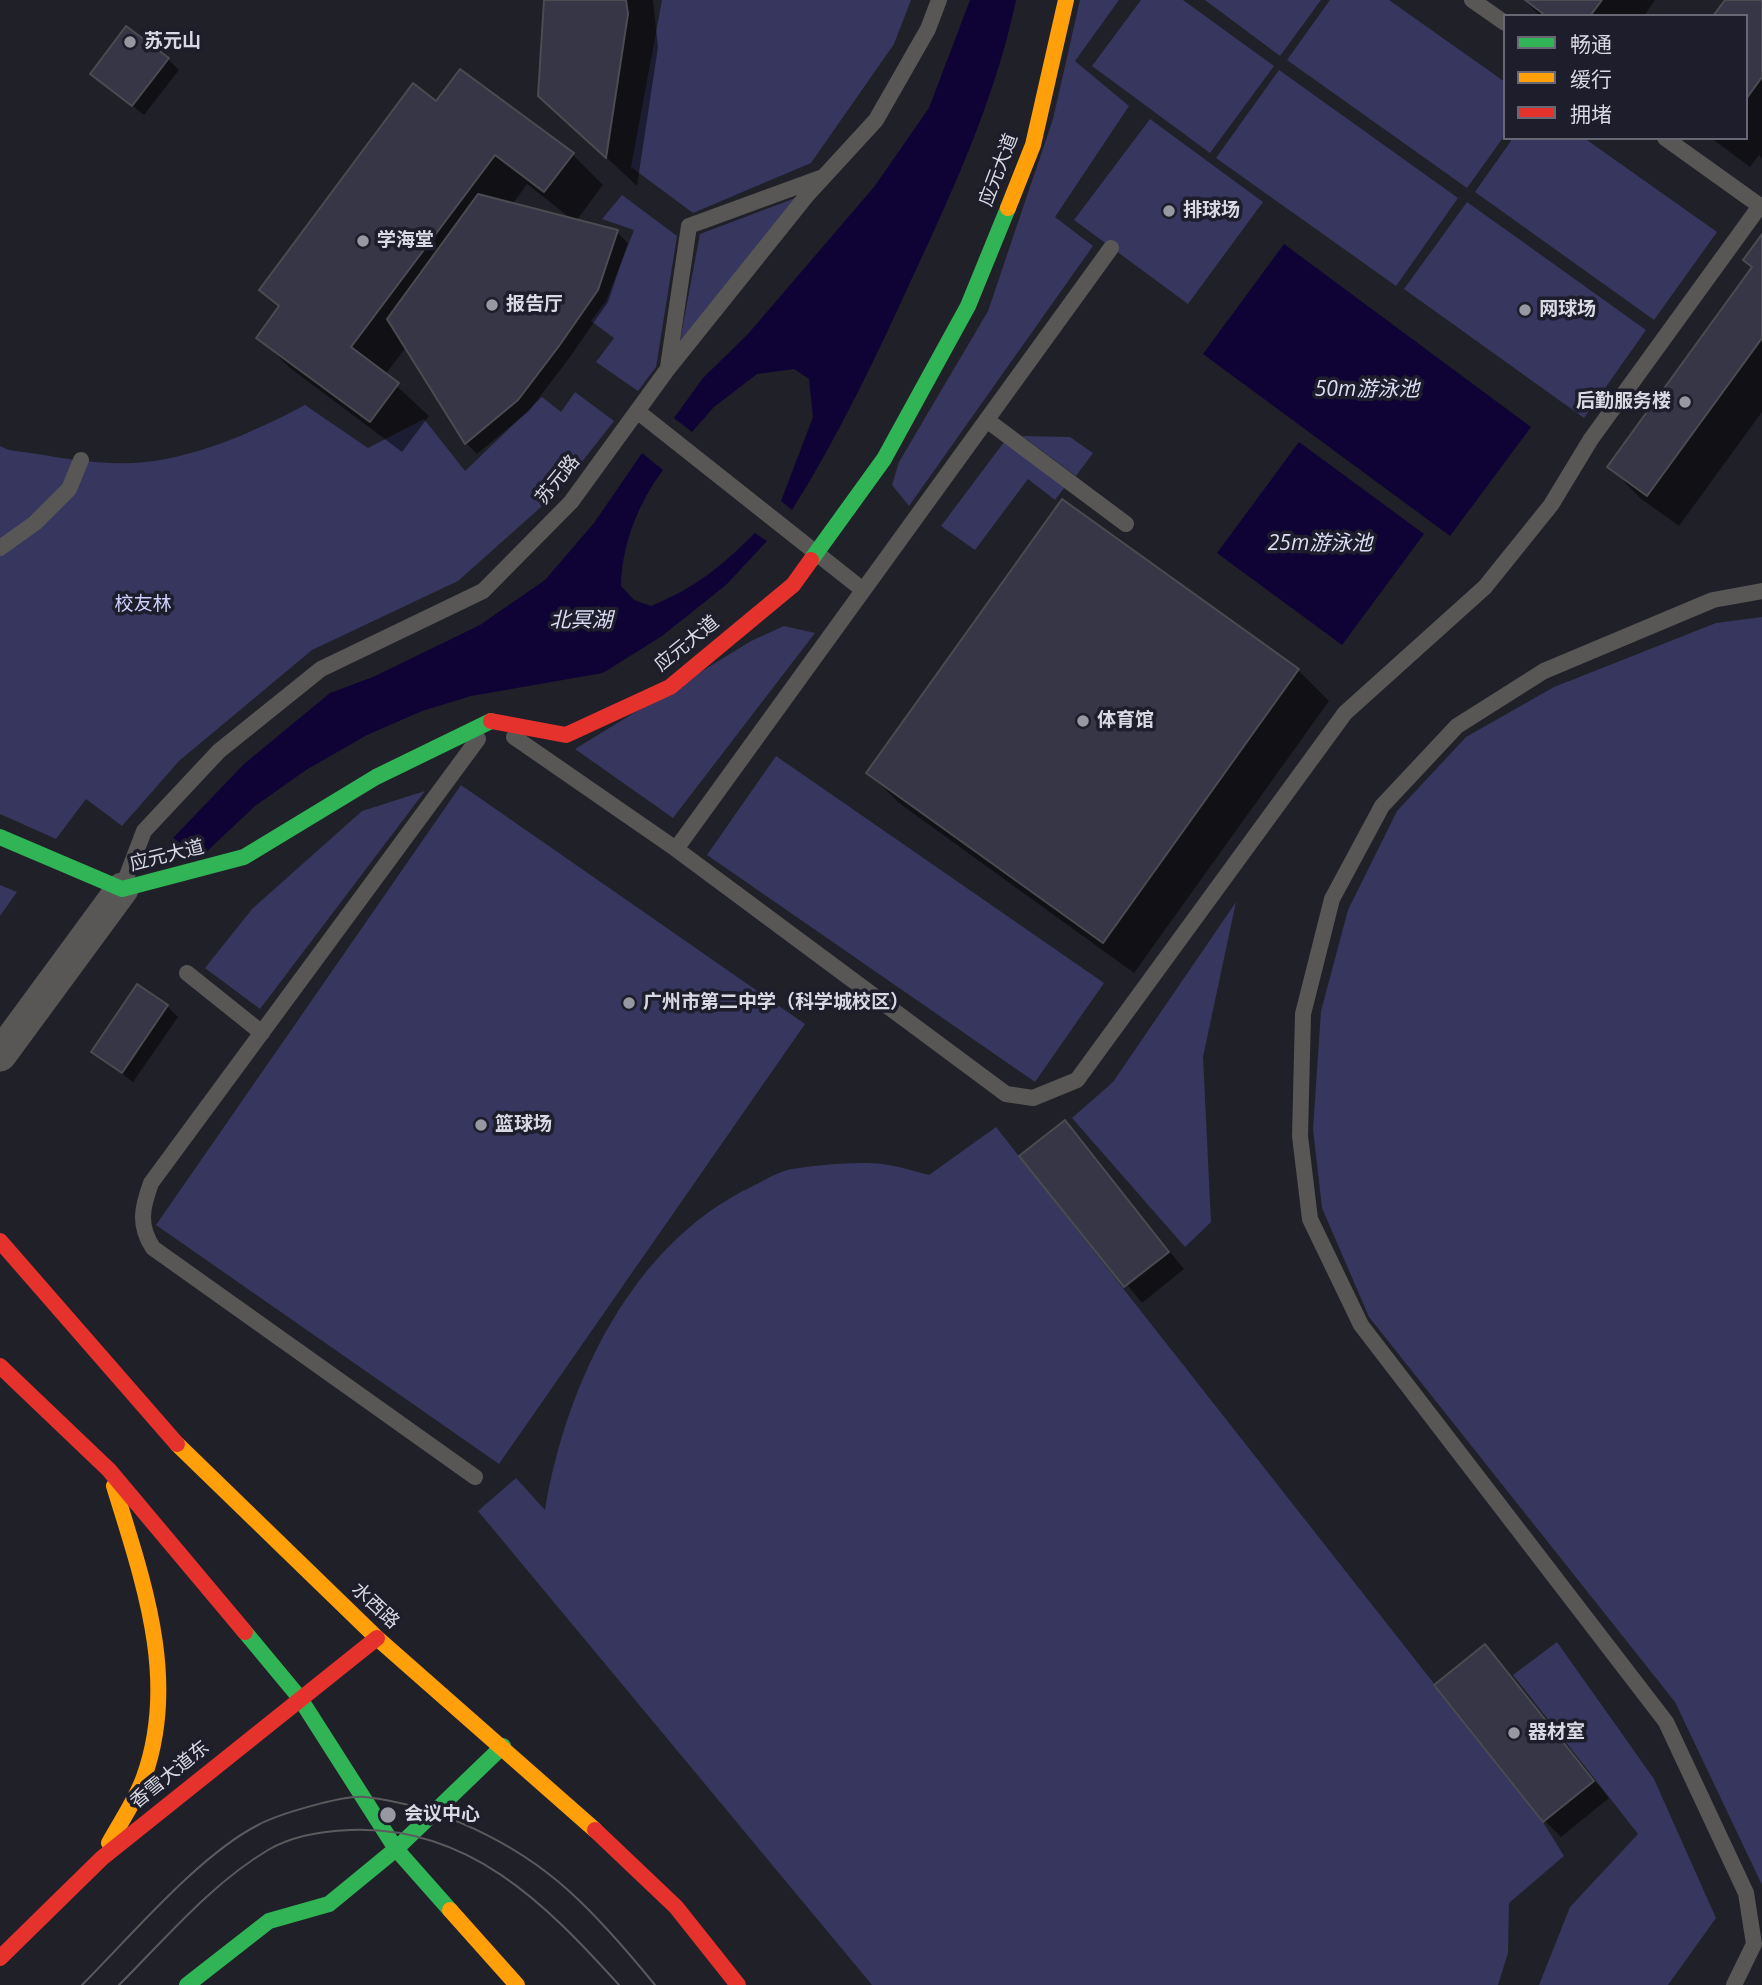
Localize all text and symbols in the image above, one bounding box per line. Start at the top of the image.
legend [1503,14,1748,140]
text: 畅通 [1570,30,1612,58]
place label: 苏元山 [144,31,201,53]
marker: 苏元山 [122,34,138,50]
text: 缓行 [1570,65,1612,93]
text: 拥堵 [1570,100,1612,128]
street label: 应元大道 [975,130,1023,210]
place label: 排球场 [1183,200,1240,222]
marker: 排球场 [1161,203,1177,219]
place label: 学海堂 [377,230,434,252]
marker: 学海堂 [355,233,371,249]
place label: 报告厅 [506,294,563,316]
marker: 报告厅 [484,297,500,313]
place label: 网球场 [1539,299,1596,321]
marker: 网球场 [1517,302,1533,318]
water label: 50m游泳池 [1315,377,1419,403]
place label: 后勤服务楼 [1576,391,1671,413]
marker: 后勤服务楼 [1677,394,1693,410]
street label: 苏元路 [531,451,585,509]
water label: 25m游泳池 [1268,531,1372,557]
park label: 校友林 [115,594,171,616]
water label: 北冥湖 [550,608,612,634]
street label: 应元大道 [650,611,724,677]
place label: 体育馆 [1097,710,1154,732]
marker: 体育馆 [1075,713,1091,729]
street label: 应元大道 [127,836,207,876]
place label: 广州市第二中学（科学城校区） [643,992,909,1014]
marker: 广州市第二中学（科学城校区） [621,995,637,1011]
place label: 篮球场 [495,1114,552,1136]
marker: 篮球场 [473,1117,489,1133]
street label: 水西路 [346,1578,404,1634]
place label: 器材室 [1528,1722,1585,1744]
marker: 器材室 [1506,1725,1522,1741]
street label: 香雪大道东 [126,1736,214,1814]
place label: 会议中心 [404,1804,480,1826]
marker: 会议中心 [378,1805,398,1825]

